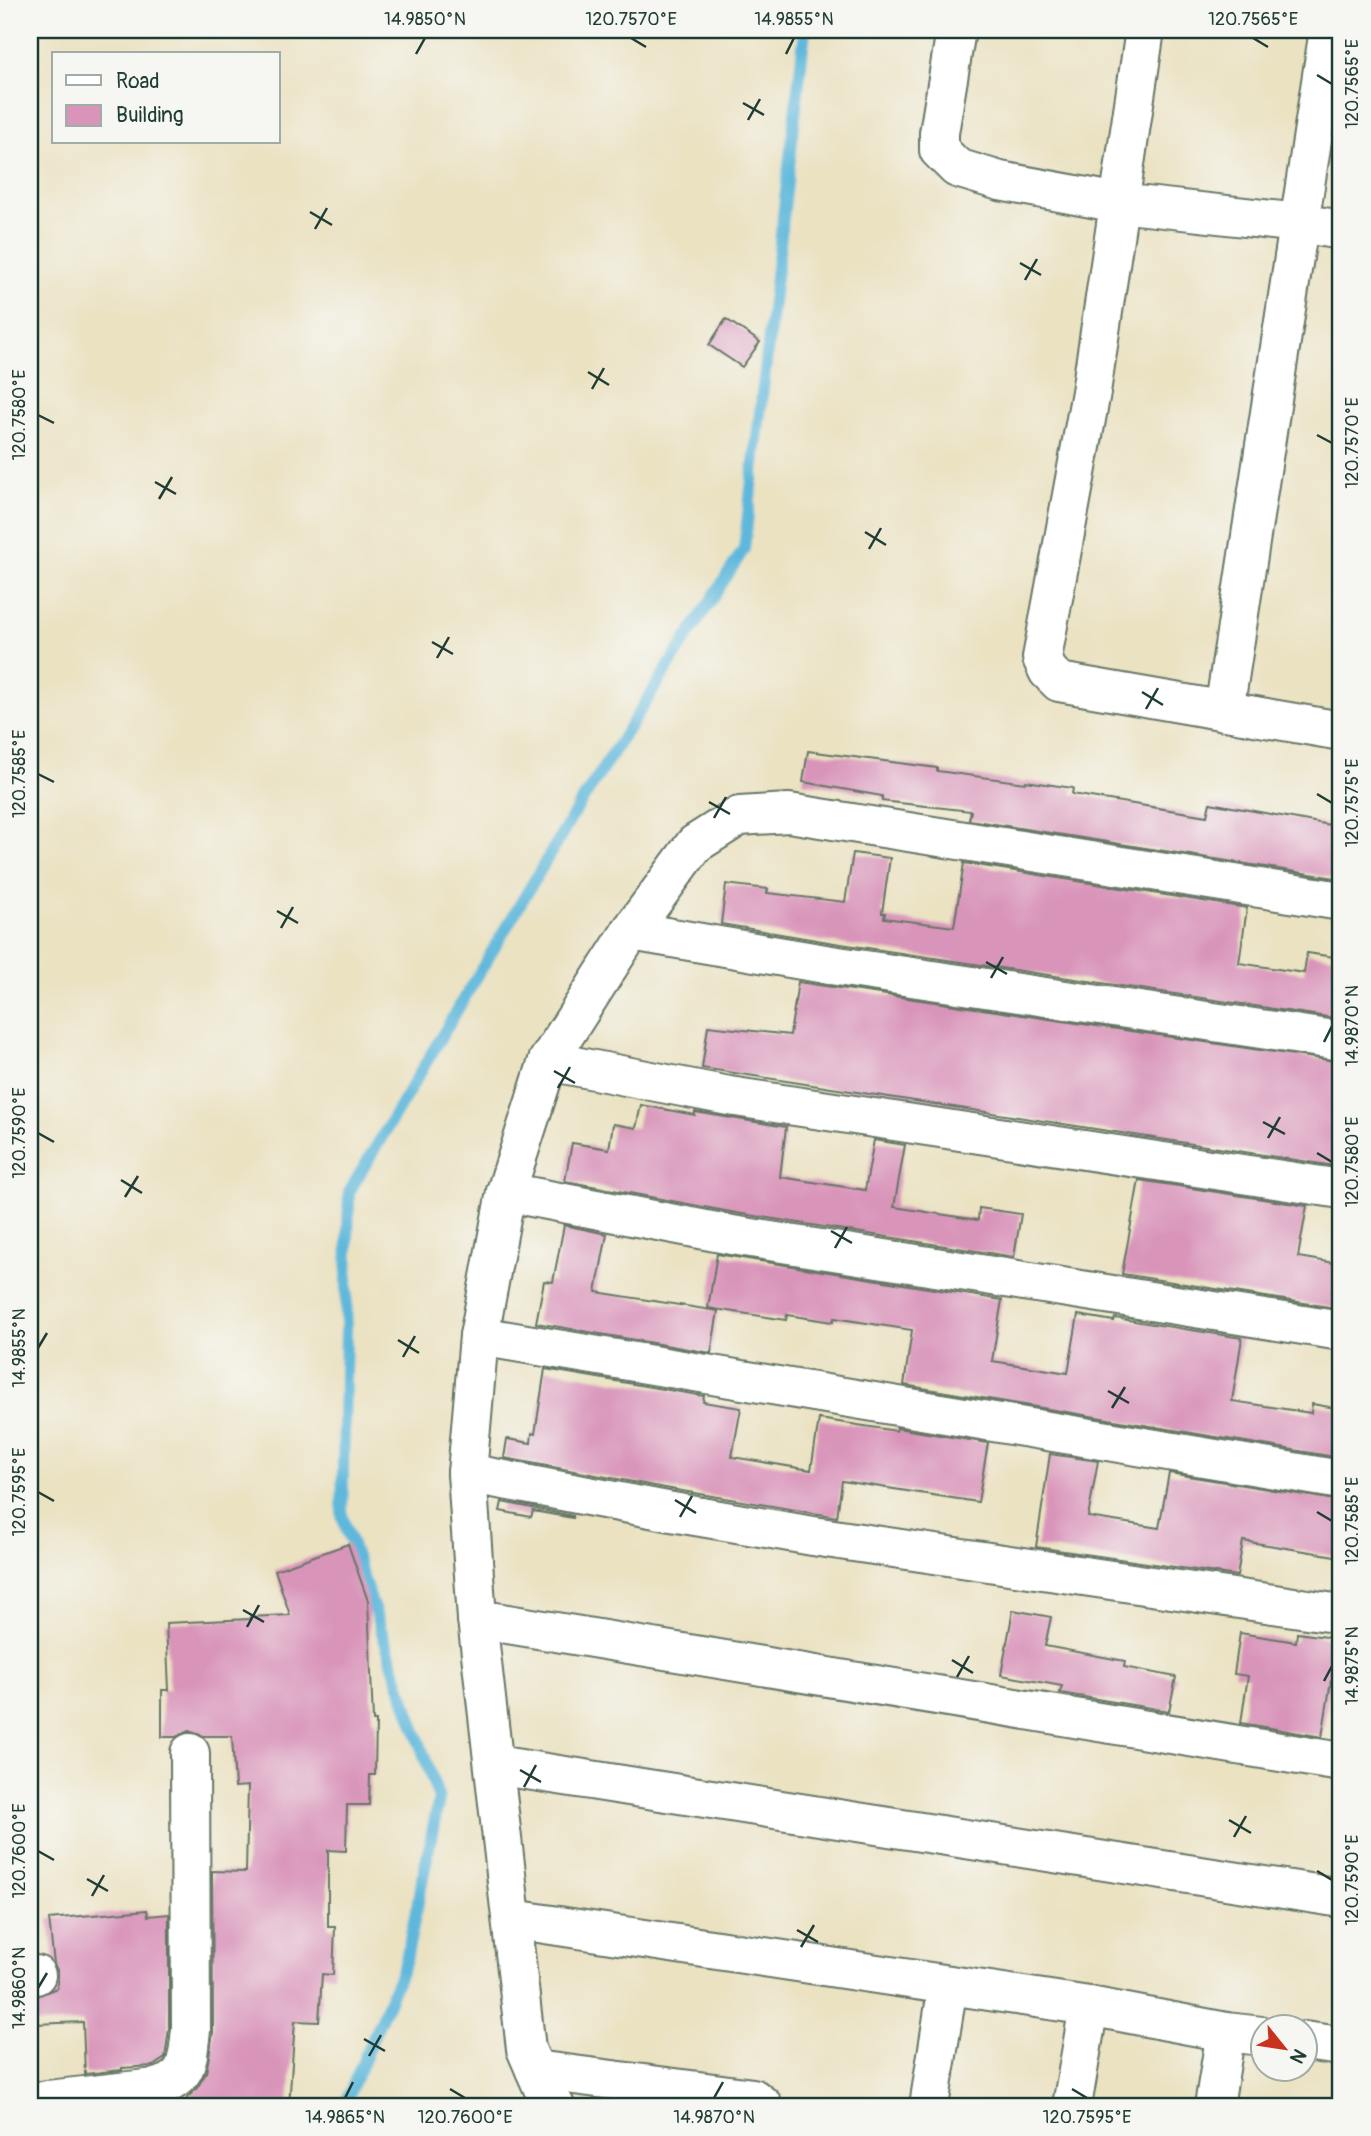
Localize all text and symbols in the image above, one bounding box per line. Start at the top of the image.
text: 14.9850°N [384,8,466,31]
text: 120.7570°E [585,8,677,31]
text: 14.9855°N [754,8,834,31]
text: 120.7565°E [1208,8,1298,31]
text: 120.7565°E [1341,39,1364,129]
legend [52,52,280,144]
text: Road [116,68,160,95]
text: Building [116,102,183,129]
text: 120.7580°E [8,369,31,461]
text: 120.7570°E [1341,397,1364,489]
text: 120.7585°E [8,730,31,818]
text: 120.7575°E [1341,758,1364,848]
text: 14.9870°N [1341,985,1364,1067]
text: 120.7590°E [8,1087,31,1179]
text: 120.7580°E [1341,1116,1364,1208]
text: 14.9855°N [8,1308,31,1388]
text: 120.7595°E [8,1448,31,1536]
text: 120.7585°E [1341,1477,1364,1565]
text: 14.9875°N [1341,1626,1364,1706]
text: 120.7600°E [8,1803,31,1899]
text: 120.7590°E [1341,1834,1364,1926]
text: 14.9860°N [8,1947,31,2029]
north arrow [1248,2014,1318,2084]
text: N [1284,2044,1311,2068]
text: 14.9865°N [305,2106,385,2129]
text: 120.7600°E [417,2106,513,2129]
text: 14.9870°N [673,2106,755,2129]
text: 120.7595°E [1043,2106,1131,2129]

